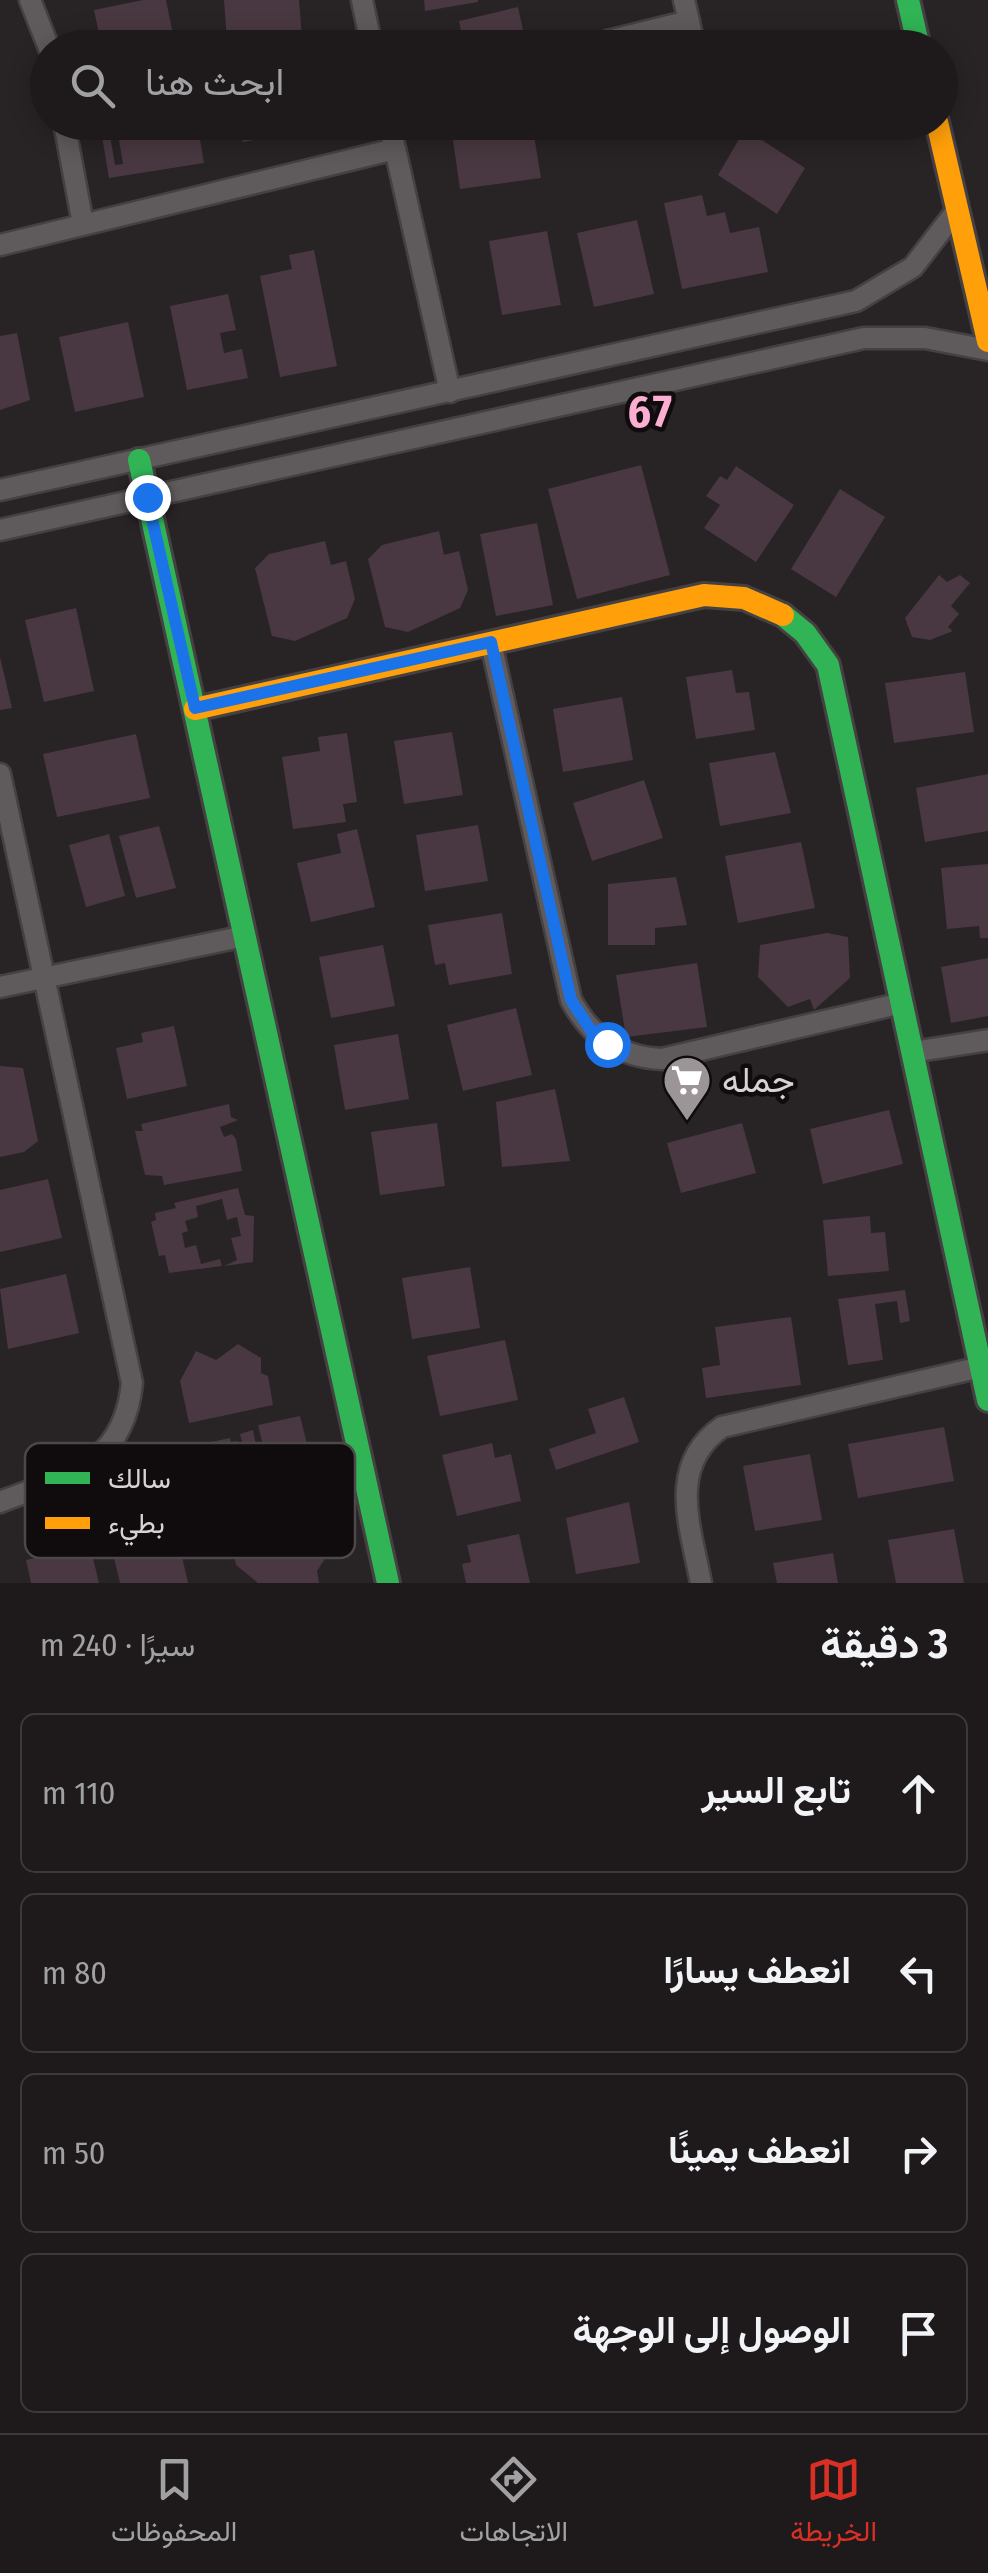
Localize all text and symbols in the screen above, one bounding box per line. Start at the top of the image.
search box [30,30,958,140]
icon: search [65,58,120,113]
text: ابحث هنا [145,59,284,105]
district label: 67 [628,385,674,439]
route end [125,475,171,521]
route start [585,1022,631,1068]
supermarket icon: جمله [661,1054,713,1122]
place label: جمله [722,1059,795,1101]
legend [25,1443,355,1558]
text: سالك [108,1462,171,1495]
text: بطيء [108,1507,165,1546]
text: 3 دقيقة [820,1619,948,1669]
text: سيرًا · 240 m [40,1626,195,1664]
icon: ahead [891,1766,946,1821]
text: تابع السير [701,1767,851,1813]
text: 110 m [42,1774,115,1812]
icon: left [891,1946,946,2001]
text: انعطف يسارًا [663,1947,851,1993]
text: 80 m [42,1954,107,1992]
icon: right [891,2126,946,2181]
text: انعطف يمينًا [668,2127,851,2173]
text: 50 m [42,2134,106,2172]
icon: arrive [891,2306,946,2361]
text: الوصول إلى الوجهة [572,2307,851,2353]
tab: المحفوظات [111,2452,237,2556]
tab: الاتجاهات [459,2452,568,2556]
tab: الخريطة [790,2452,877,2556]

